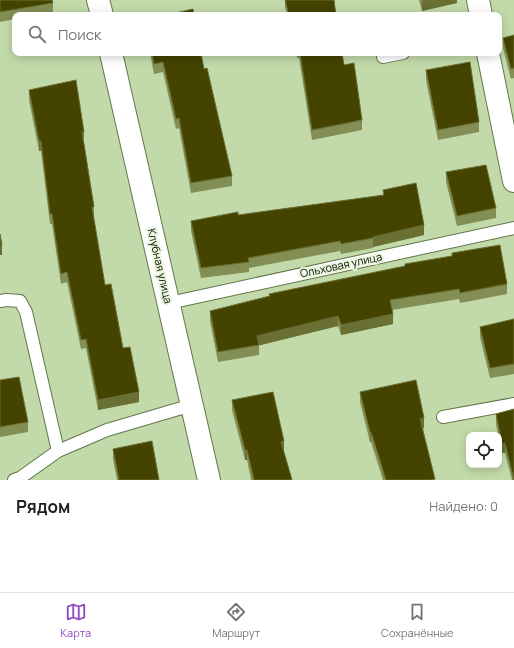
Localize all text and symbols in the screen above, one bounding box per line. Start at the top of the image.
search box [12,12,502,56]
icon: search [26,23,48,45]
text: Поиск [58,24,102,45]
street label: Клубная улица [145,227,176,305]
street label: Ольховая улица [298,248,383,281]
map controls [466,432,502,468]
button: locate [466,432,502,468]
text: Рядом [16,495,70,518]
text: Найдено: 0 [429,497,498,515]
tab: Карта [61,601,91,640]
tab: Маршрут [212,601,260,640]
tab: Сохранённые [381,601,453,640]

